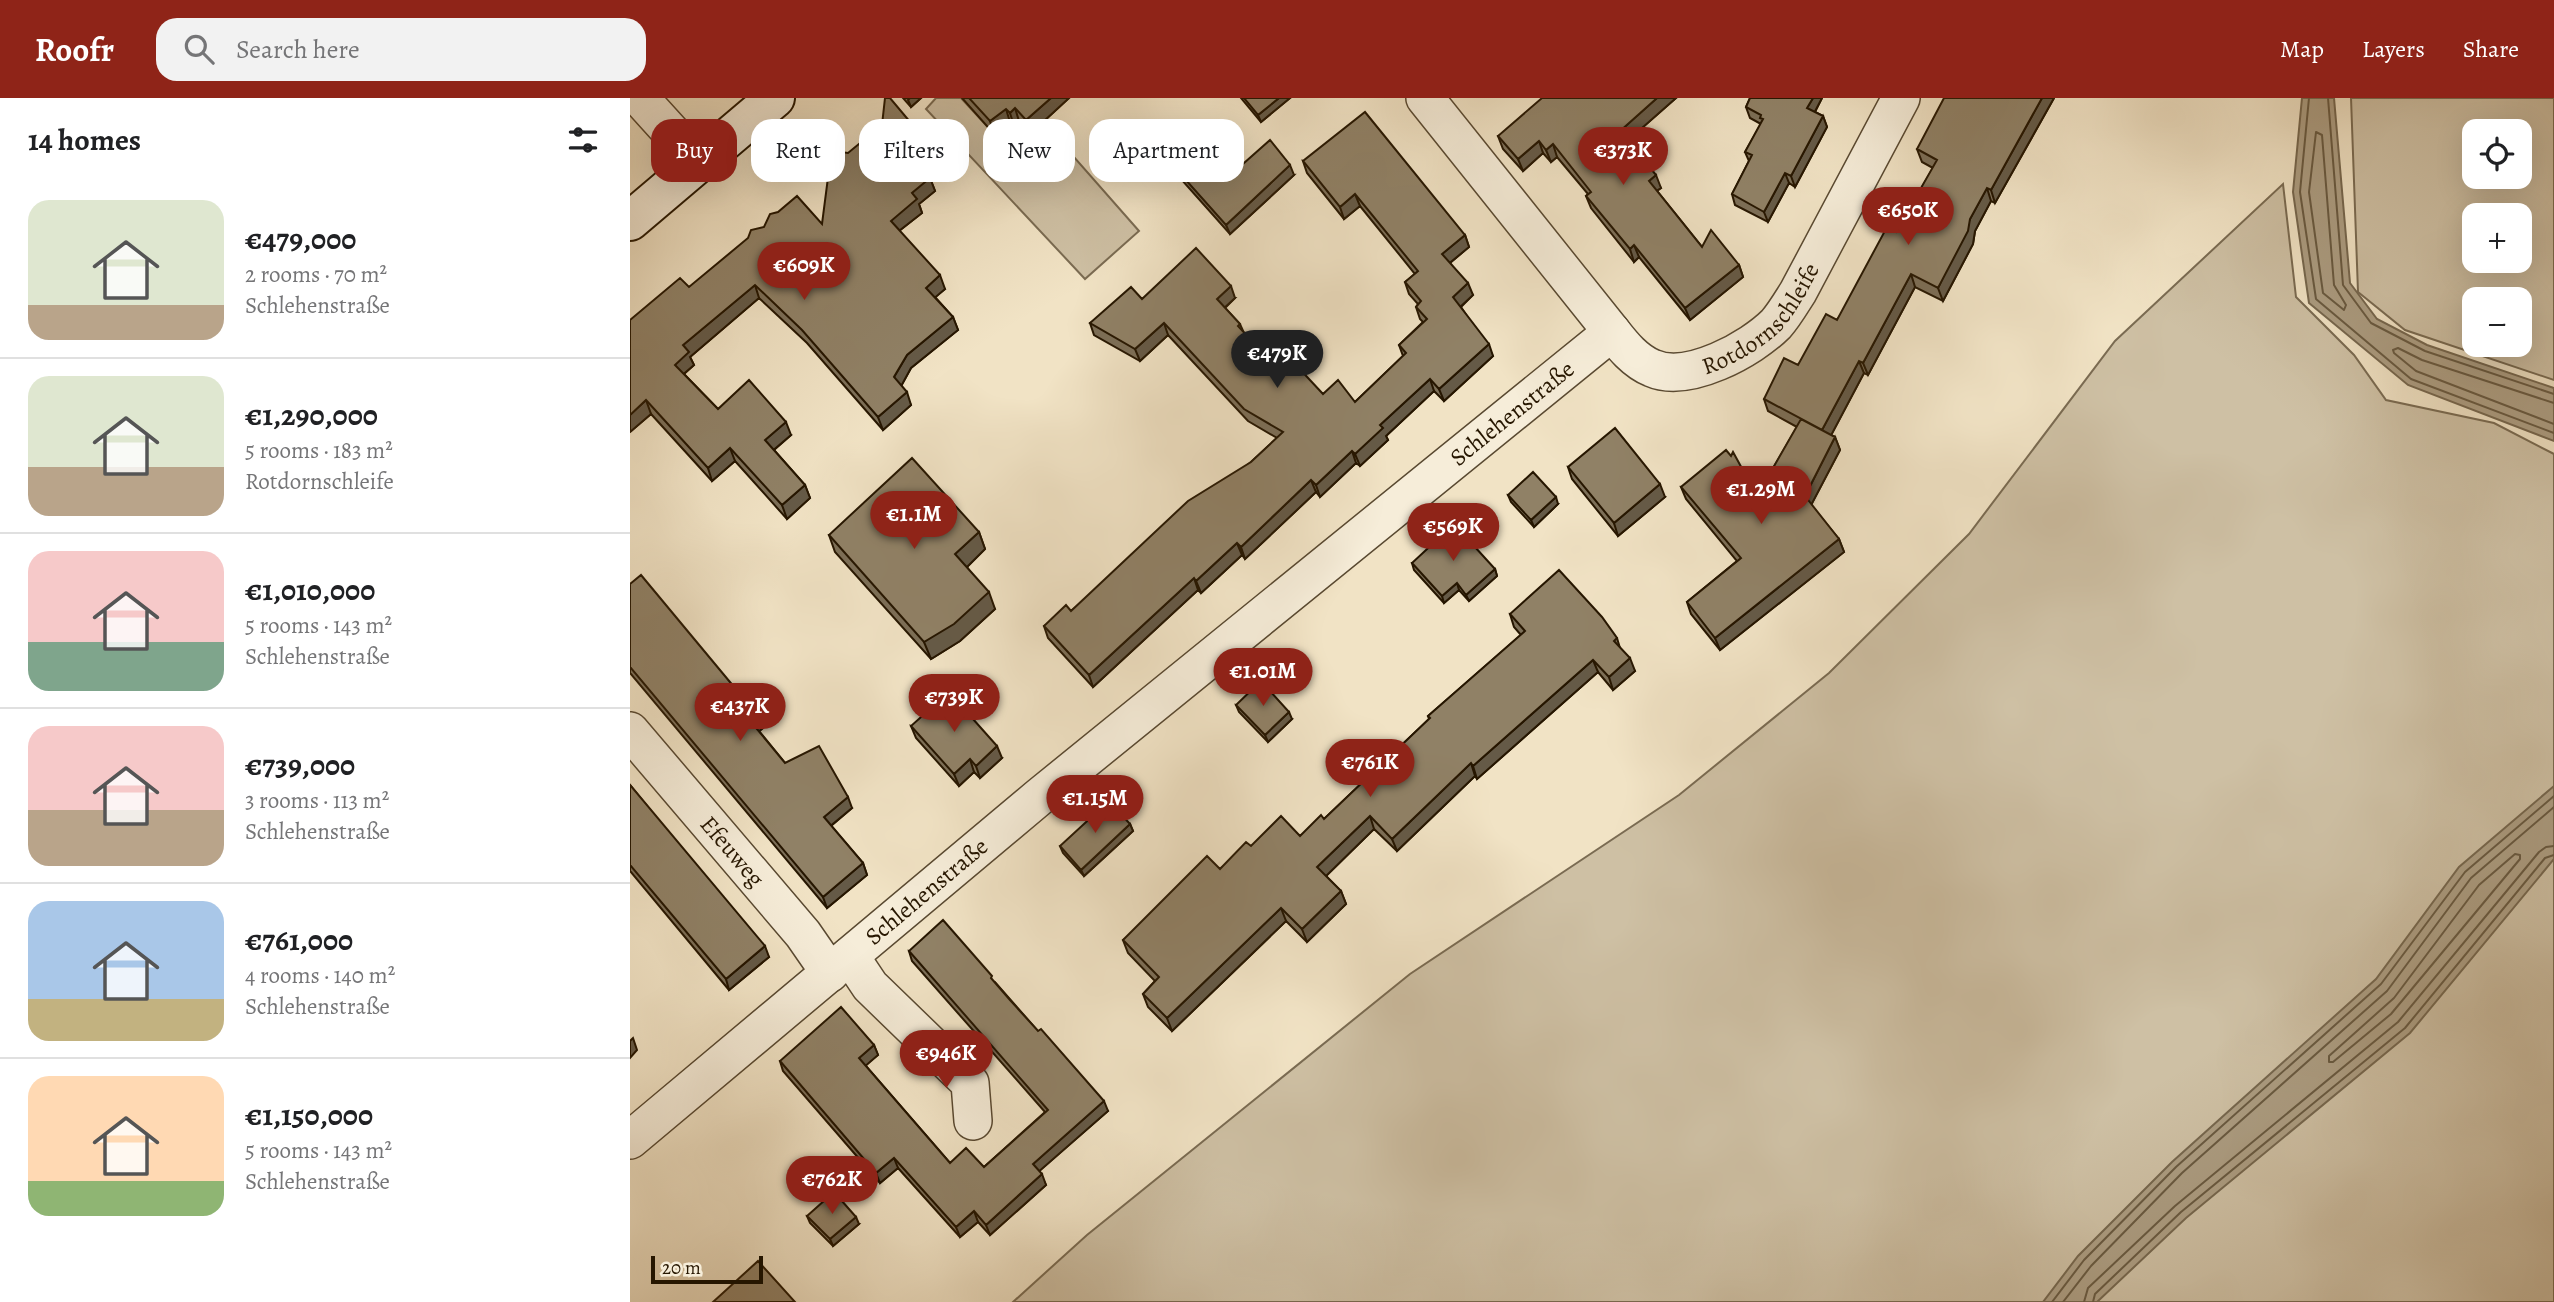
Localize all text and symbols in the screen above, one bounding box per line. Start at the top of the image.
search box [156,18,646,81]
text: Roofr [35,27,114,72]
icon: search [180,30,218,68]
text: Search here [236,32,360,67]
text: Map [2280,33,2324,65]
text: Layers [2362,33,2425,65]
text: Share [2463,33,2519,65]
chip: Buy [651,119,737,182]
chip: Rent [751,119,845,182]
chip: Filters [859,119,969,182]
chip: New [983,119,1075,182]
chip: Apartment [1089,119,1244,182]
map controls [2462,119,2532,357]
button: locate [2462,119,2532,189]
text: 14 homes [28,120,141,160]
icon: filters [564,121,602,159]
pin: €373K [1574,127,1672,187]
text: €373K [1594,134,1652,165]
pin: €650K [1859,188,1957,247]
text: €650K [1878,194,1938,225]
button: + [2462,203,2532,273]
text: €479,000 [245,219,356,259]
icon: home [84,228,168,312]
pin: €609K [755,242,853,302]
text: €609K [773,249,835,280]
street label: Rotdornschleife [1697,257,1827,382]
text: 2 rooms · 70 m² [245,259,387,290]
button: − [2462,287,2532,357]
text: Schlehenstraße [245,290,390,321]
pin: €479K [1228,330,1326,390]
text: €479K [1247,337,1307,368]
street label: Schlehenstraße [1443,353,1581,473]
text: €1,290,000 [245,395,378,435]
icon: home [84,404,168,488]
text: 5 rooms · 183 m² [245,435,393,466]
text: Rotdornschleife [245,466,394,497]
pin: €1.29M [1704,466,1818,526]
text: €1.29M [1727,473,1795,504]
pin: €1.1M [865,491,963,551]
text: €1.1M [886,498,942,529]
pin: €569K [1404,504,1502,563]
text: €569K [1423,510,1483,541]
text: €1,010,000 [245,570,375,610]
icon: home [84,579,168,663]
text: 5 rooms · 143 m² [245,610,392,641]
text: Schlehenstraße [245,641,390,672]
pin: €1.01M [1206,648,1320,708]
text: €1.01M [1230,655,1296,686]
pin: €739K [905,674,1003,734]
text: €739K [925,681,983,712]
pin: €437K [691,684,789,743]
text: €437K [711,690,769,721]
pin: €761K [1321,740,1419,799]
text: €739,000 [245,745,355,785]
text: €761K [1341,746,1399,777]
icon: home [84,754,168,838]
pin: €1.15M [1038,776,1152,835]
text: €1.15M [1062,782,1128,813]
text: 3 rooms · 113 m² [245,785,389,816]
street label: Efeuweg [693,809,772,894]
text: Schlehenstraße [245,816,390,847]
street label: Schlehenstraße [858,830,995,952]
text: €761,000 [245,920,353,960]
icon: home [84,929,168,1013]
text: 4 rooms · 140 m² [245,960,395,991]
text: Schlehenstraße [245,991,390,1022]
pin: €946K [897,1030,995,1090]
text: €946K [916,1037,976,1068]
text: €1,150,000 [245,1095,373,1135]
icon: home [84,1104,168,1188]
text: 5 rooms · 143 m² [245,1135,392,1166]
pin: €762K [783,1156,881,1216]
text: €762K [802,1163,862,1194]
text: Schlehenstraße [245,1166,390,1197]
scale bar [651,1253,763,1285]
text: 20 m [662,1255,701,1281]

